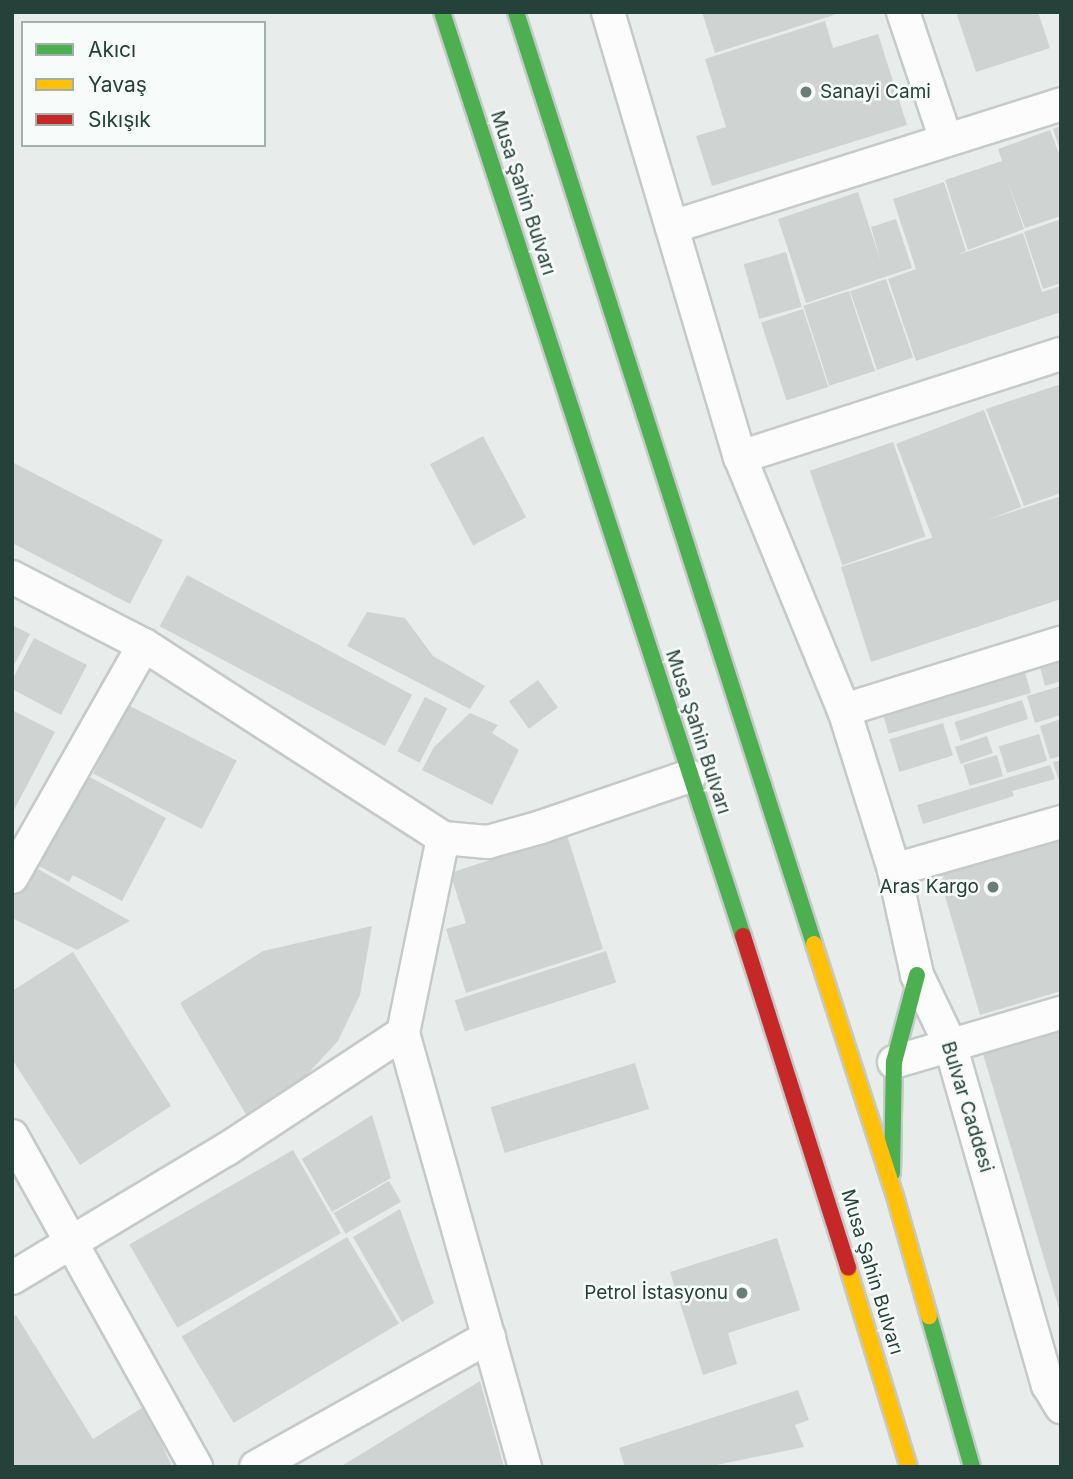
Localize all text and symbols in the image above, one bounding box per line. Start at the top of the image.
legend [21,21,266,147]
text: Akıcı [88,37,136,62]
text: Yavaş [88,72,147,97]
place label: Sanayi Cami [820,81,931,103]
marker: Sanayi Cami [798,84,814,100]
text: Sıkışık [88,107,151,132]
street label: Musa Şahin Bulvarı [486,108,560,278]
street label: Musa Şahin Bulvarı [661,647,735,817]
place label: Aras Kargo [879,876,979,898]
marker: Aras Kargo [985,879,1001,895]
street label: Bulvar Caddesi [936,1039,998,1175]
street label: Musa Şahin Bulvarı [836,1187,908,1357]
place label: Petrol İstasyonu [584,1282,728,1304]
marker: Petrol İstasyonu [734,1285,750,1301]

